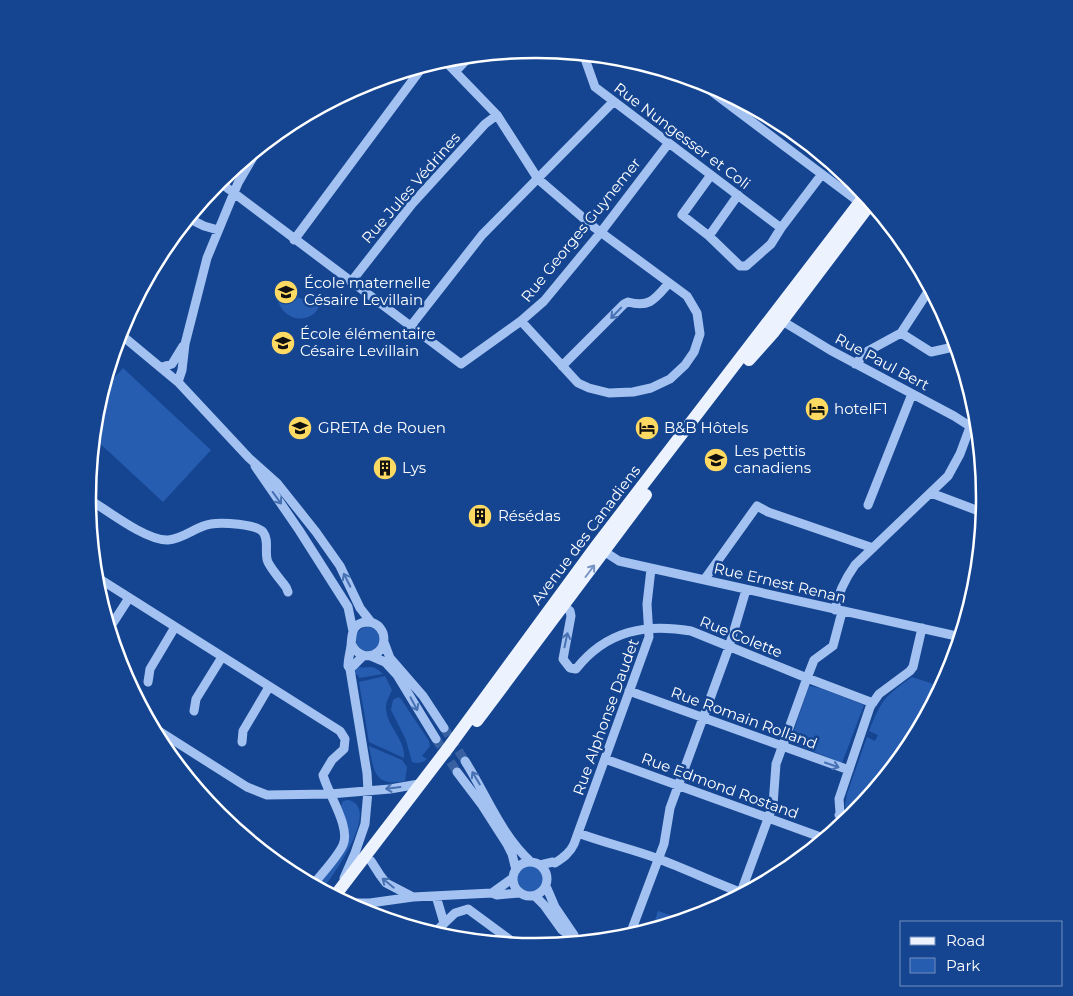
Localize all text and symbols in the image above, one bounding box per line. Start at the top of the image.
street label: Rue Nungesser et Coli [610,78,754,193]
street label: Rue Jules Védrines [357,128,464,247]
street label: Rue Georges Guynemer [516,154,645,306]
place label: École maternelle Césaire Levillain [304,273,431,309]
school or university icon: École maternelle Césaire Levillain [273,279,299,305]
one-way arrow [610,307,622,319]
place label: École élémentaire Césaire Levillain [300,324,436,360]
street label: Rue Paul Bert [832,329,933,394]
school or university icon: École élémentaire Césaire Levillain [270,330,296,356]
hotel icon: hotelF1 [804,396,830,422]
place label: hotelF1 [834,399,888,418]
school or university icon: GRETA de Rouen [287,415,313,441]
hotel icon: B&B Hôtels [634,415,660,441]
place label: GRETA de Rouen [318,418,446,437]
place label: B&B Hôtels [664,418,748,437]
place label: Les pettis canadiens [734,441,811,477]
school or university icon: Les pettis canadiens [703,447,729,473]
building icon: Lys [372,455,398,481]
place label: Lys [402,458,426,477]
street label: Avenue des Canadiens [527,461,644,608]
one-way arrow [271,491,282,504]
building icon: Résédas [467,503,493,529]
place label: Résédas [498,506,561,525]
street label: Rue Ernest Renan [712,558,848,607]
one-way arrow [585,565,596,578]
one-way arrow [342,573,351,588]
street label: Rue Colette [697,611,785,662]
one-way arrow [562,632,571,648]
street label: Rue Alphonse Daudet [568,636,643,798]
street label: Rue Romain Rolland [668,682,820,753]
one-way arrow [410,696,419,711]
street label: Rue Edmond Rostand [639,748,801,823]
one-way arrow [824,760,840,770]
one-way arrow [470,772,480,786]
one-way arrow [386,783,402,793]
one-way arrow [382,878,395,889]
legend [900,921,1063,986]
text: Road [946,931,985,950]
text: Park [946,956,980,975]

